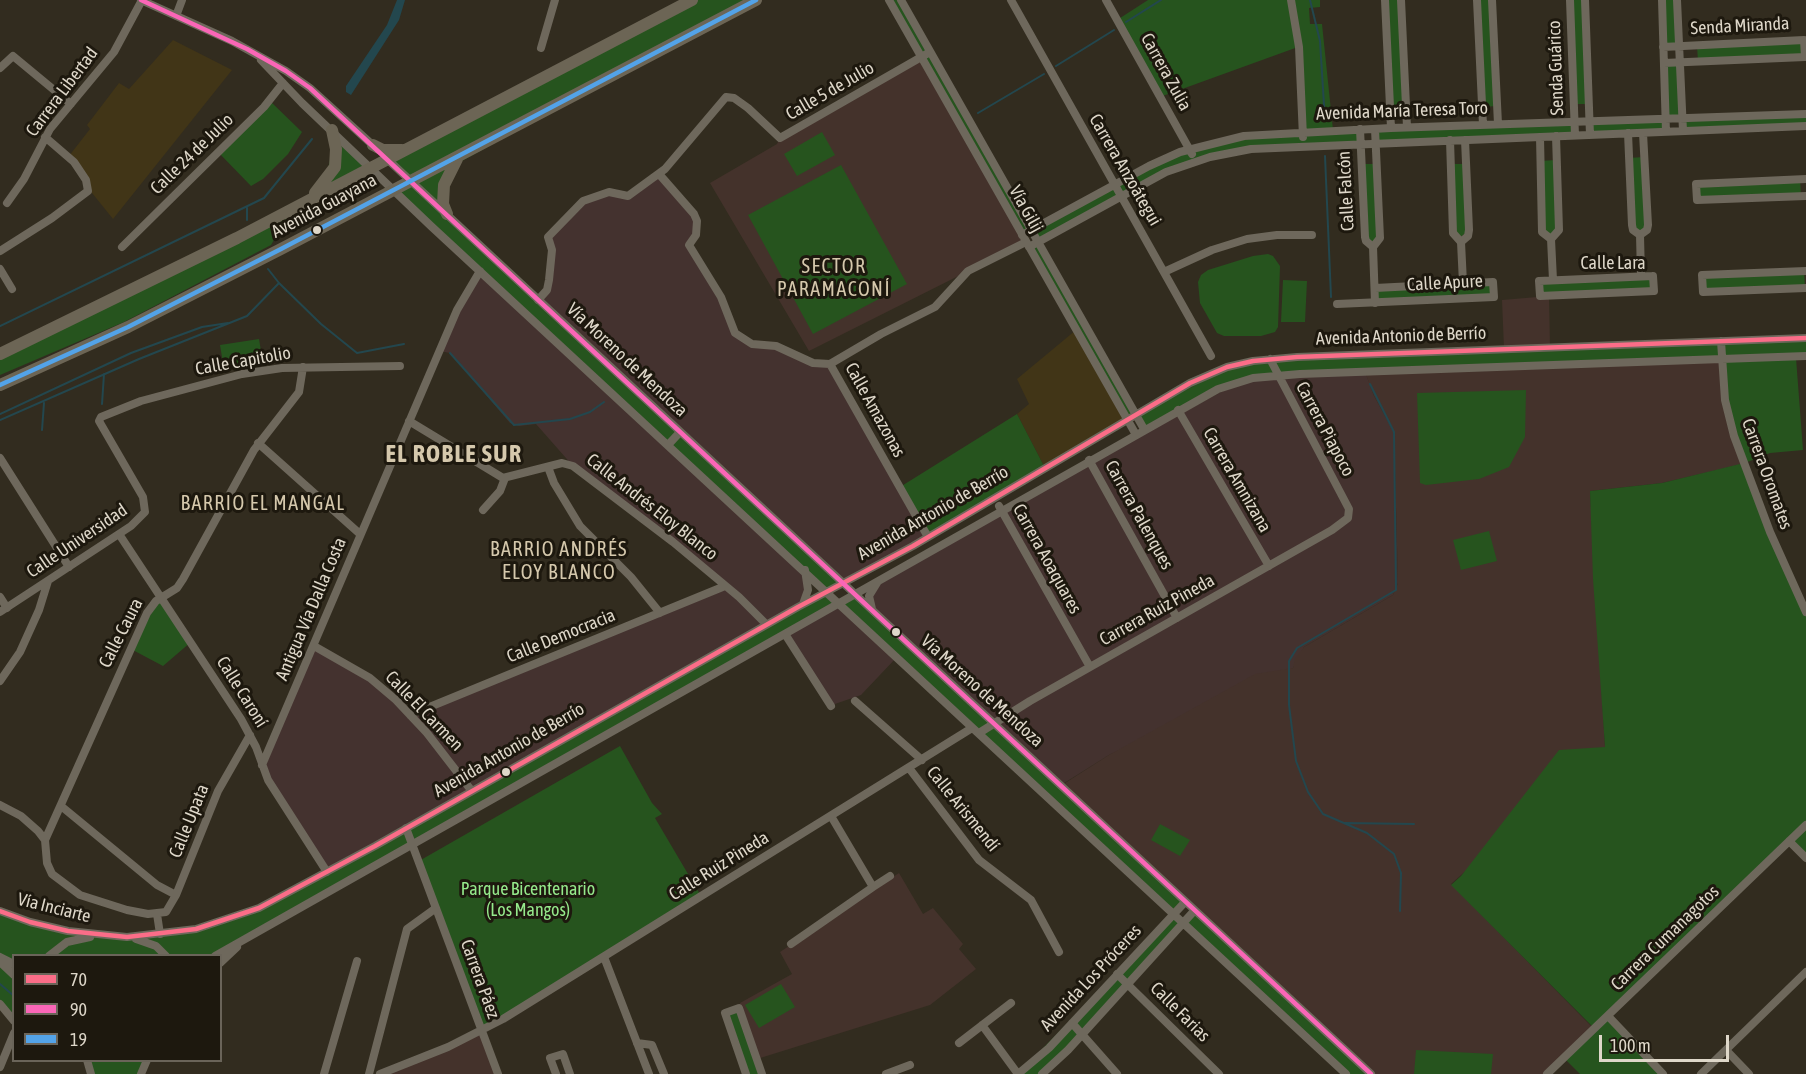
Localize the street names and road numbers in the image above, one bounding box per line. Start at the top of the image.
street label: Senda Miranda [1690,13,1790,39]
street label: Senda Guárico [1544,20,1568,116]
street label: Carrera Zulia [1136,30,1196,114]
street label: Carrera Libertad [21,43,103,141]
street label: Calle 5 de Julio [782,57,878,125]
street label: Avenida María Teresa Toro [1316,97,1488,125]
street label: Calle 24 de Julio [146,109,238,199]
street label: Carrera Anzoátegui [1084,110,1166,230]
street label: Calle Falcón [1333,150,1359,232]
street label: Avenida Guayana [268,169,380,243]
street label: Vía Gilij [1004,182,1048,236]
street label: Calle Lara [1580,252,1646,274]
street label: Calle Apure [1406,270,1484,296]
street label: Vía Moreno de Mendoza [562,298,692,422]
street label: Avenida Antonio de Berrío [1315,322,1487,350]
street label: Calle Capitolio [194,342,292,380]
street label: Calle Amazonas [840,359,910,461]
street label: Carrera Piapoco [1291,378,1359,480]
street label: Carrera Oromates [1737,416,1797,532]
street label: Carrera Amnizana [1198,424,1276,536]
street label: Calle Andrés Eloy Blanco [582,449,722,565]
street label: Carrera Palenques [1100,457,1178,573]
street label: Avenida Antonio de Berrío [854,461,1012,565]
street label: Calle Universidad [23,499,131,583]
street label: Carrera Aoaquares [1008,500,1086,618]
street label: Antigua Vía Dalla Costa [271,534,351,684]
street label: Carrera Ruiz Pineda [1096,569,1218,651]
street label: Calle Caura [94,595,148,671]
street label: Calle Democracia [504,604,618,668]
street label: Vía Moreno de Mendoza [916,630,1048,752]
street label: Calle Caroní [212,653,272,731]
street label: Calle El Carmen [380,666,468,756]
street label: Avenida Antonio de Berrío [430,698,588,802]
street label: Calle Arismendí [922,762,1004,856]
street label: Calle Upata [164,781,214,861]
street label: Calle Ruiz Pineda [665,827,773,905]
street label: Carrera Cumanagotos [1606,881,1724,995]
street label: Vía Inciarte [15,888,93,928]
street label: Avenida Los Próceres [1036,920,1146,1036]
street label: Carrera Páez [456,937,504,1021]
street label: Calle Farias [1146,978,1214,1046]

